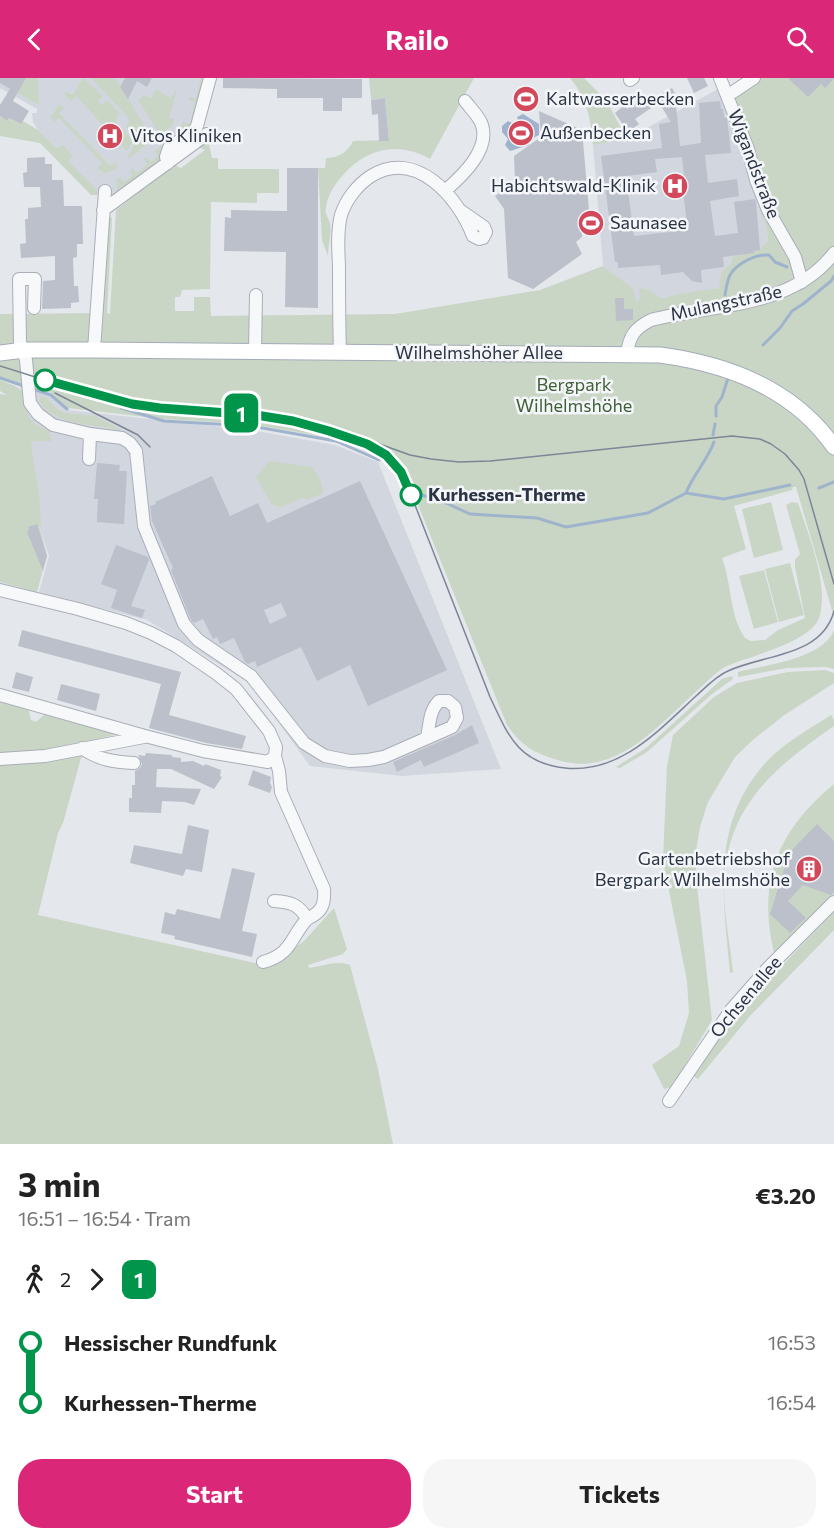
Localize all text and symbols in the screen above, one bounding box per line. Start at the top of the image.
icon: back [18,23,51,56]
text: Railo [385,23,449,56]
icon: search [783,23,816,56]
sports icon: Kaltwasserbecken [511,84,541,114]
place label: Kaltwasserbecken [546,87,694,109]
street label: Wigandstraße [724,106,786,221]
sports icon: Außenbecken [506,118,536,148]
hospital icon: Vitos Kliniken [95,121,125,151]
place label: Außenbecken [540,121,651,143]
place label: Vitos Kliniken [130,124,242,146]
hospital icon: Habichtswald-Klinik [660,171,690,201]
place label: Habichtswald-Klinik [491,174,656,196]
sports icon: Saunasee [576,208,606,238]
place label: Saunasee [610,211,687,233]
street label: Mulangstraße [668,279,784,325]
street label: Wilhelmshöher Allee [395,341,563,363]
unlabelled marker [34,369,56,391]
park label: Bergpark Wilhelmshöhe [516,373,632,416]
line badge: 1 [222,394,260,432]
text: 1 [236,401,246,426]
place label: Kurhessen-Therme [428,483,586,505]
marker: Kurhessen-Therme [400,484,422,506]
place label: Gartenbetriebshof Bergpark Wilhelmshöhe [595,847,791,890]
building icon: Gartenbetriebshof Bergpark Wilhelmshöhe [794,854,824,884]
street label: Ochsenallee [705,951,786,1042]
text: 3 min [18,1163,101,1204]
text: €3.20 [755,1182,816,1209]
text: 16:51 – 16:54 · Tram [18,1206,191,1230]
icon: walk [18,1263,51,1296]
icon: forward [80,1263,113,1296]
text: 2 [60,1267,71,1291]
text: 1 [134,1267,144,1292]
text: Hessischer Rundfunk [64,1329,277,1356]
text: 16:53 [768,1330,816,1354]
text: Kurhessen-Therme [64,1389,257,1416]
text: 16:54 [767,1390,816,1414]
button: Start [18,1459,411,1528]
button: Tickets [423,1459,816,1528]

